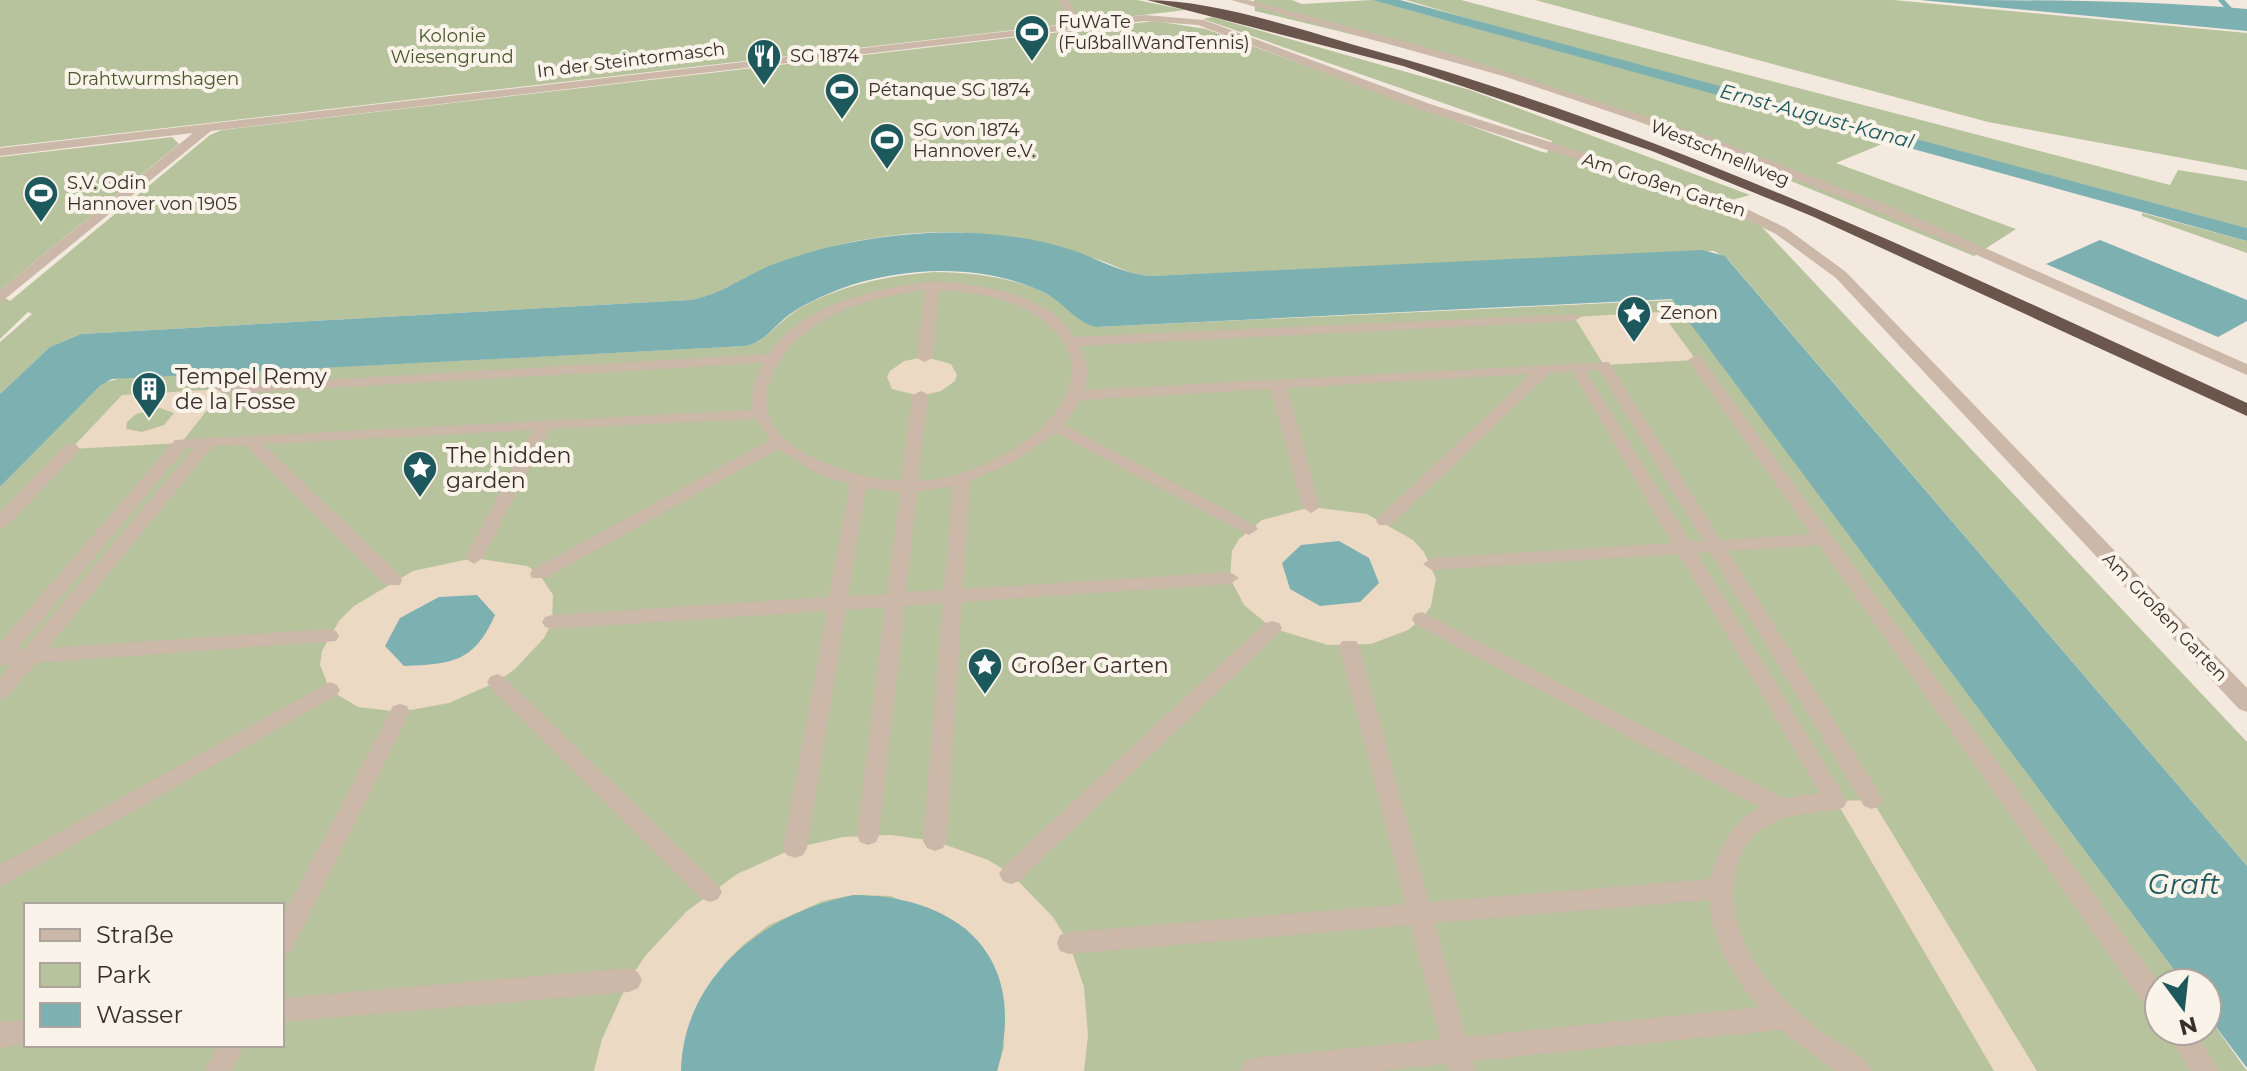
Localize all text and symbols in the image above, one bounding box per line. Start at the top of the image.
place label: FuWaTe (FußballWandTennis) [1058,11,1250,54]
sports icon: FuWaTe (FußballWandTennis) [1013,13,1051,63]
park label: Kolonie Wiesengrund [390,25,514,68]
restaurant icon: SG 1874 [745,37,783,87]
street label: In der Steintormasch [536,38,726,82]
place label: SG 1874 [790,45,859,67]
park label: Drahtwurmshagen [67,68,239,90]
sports icon: Pétanque SG 1874 [823,71,861,121]
place label: Pétanque SG 1874 [868,79,1030,101]
water label: Ernst-August-Kanal [1717,79,1917,154]
street label: Westschnellweg [1647,115,1793,191]
place label: SG von 1874 Hannover e.V. [913,119,1036,162]
sports icon: SG von 1874 Hannover e.V. [868,121,906,171]
street label: Am Großen Garten [1579,148,1749,222]
place label: S.V. Odin Hannover von 1905 [67,172,237,215]
sports icon: S.V. Odin Hannover von 1905 [22,174,60,224]
place icon: Zenon [1615,294,1653,344]
place label: Zenon [1660,302,1718,324]
place label: Tempel Remy de la Fosse [175,363,327,415]
building icon: Tempel Remy de la Fosse [130,370,168,420]
place label: The hidden garden [446,442,571,494]
place icon: The hidden garden [401,449,439,499]
street label: Am Großen Garten [2098,548,2232,686]
place icon: Großer Garten [966,646,1004,696]
place label: Großer Garten [1011,652,1169,679]
water label: Graft [2148,867,2221,901]
legend [24,903,284,1047]
text: Straße [96,920,174,949]
text: Park [96,960,151,989]
north arrow [2143,967,2223,1047]
text: Wasser [96,1000,183,1029]
text: N [2176,1010,2200,1041]

